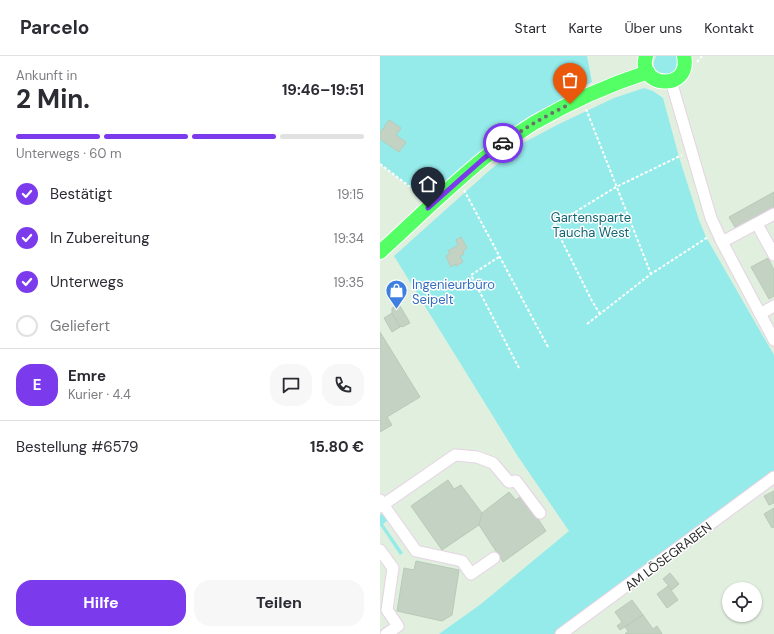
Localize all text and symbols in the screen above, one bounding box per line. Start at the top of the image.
text: Parcelo [20,15,89,40]
text: Start [515,19,546,37]
text: Karte [568,19,602,37]
text: Über uns [624,19,682,37]
text: Kontakt [704,19,754,37]
pin [553,63,587,104]
text: Ankunft in [16,67,77,84]
icon: bag [559,69,581,91]
text: 19:46–19:51 [282,80,364,100]
text: 2 Min. [16,82,90,116]
courier [483,123,523,163]
icon: car [492,132,514,154]
text: Unterwegs · 60 m [16,145,121,162]
pin [411,167,445,208]
icon: home [417,173,439,195]
icon: check [16,183,38,205]
text: Bestätigt [50,184,112,204]
text: 19:15 [337,186,364,203]
park label: Gartensparte Taucha West [551,209,631,241]
icon: check [16,227,38,249]
text: In Zubereitung [50,228,150,248]
text: 19:34 [334,230,364,247]
icon: check [16,271,38,293]
text: Unterwegs [50,272,124,292]
text: 19:35 [334,274,364,291]
place label: Ingenieurbüro Seipelt [412,276,495,308]
shop icon: Ingenieurbüro Seipelt [384,278,410,311]
text: Geliefert [50,316,110,336]
button: chat [270,364,312,406]
button: phone [322,364,364,406]
text: Emre [68,366,106,386]
text: E [33,375,41,395]
text: Kurier · 4.4 [68,386,131,403]
text: Bestellung #6579 [16,437,138,457]
text: 15.80 € [310,437,364,457]
street label: AM LÖSEGRABEN [622,518,715,595]
button: Hilfe [16,580,186,626]
button: Teilen [194,580,364,626]
map controls [722,582,762,622]
button: locate [722,582,762,622]

